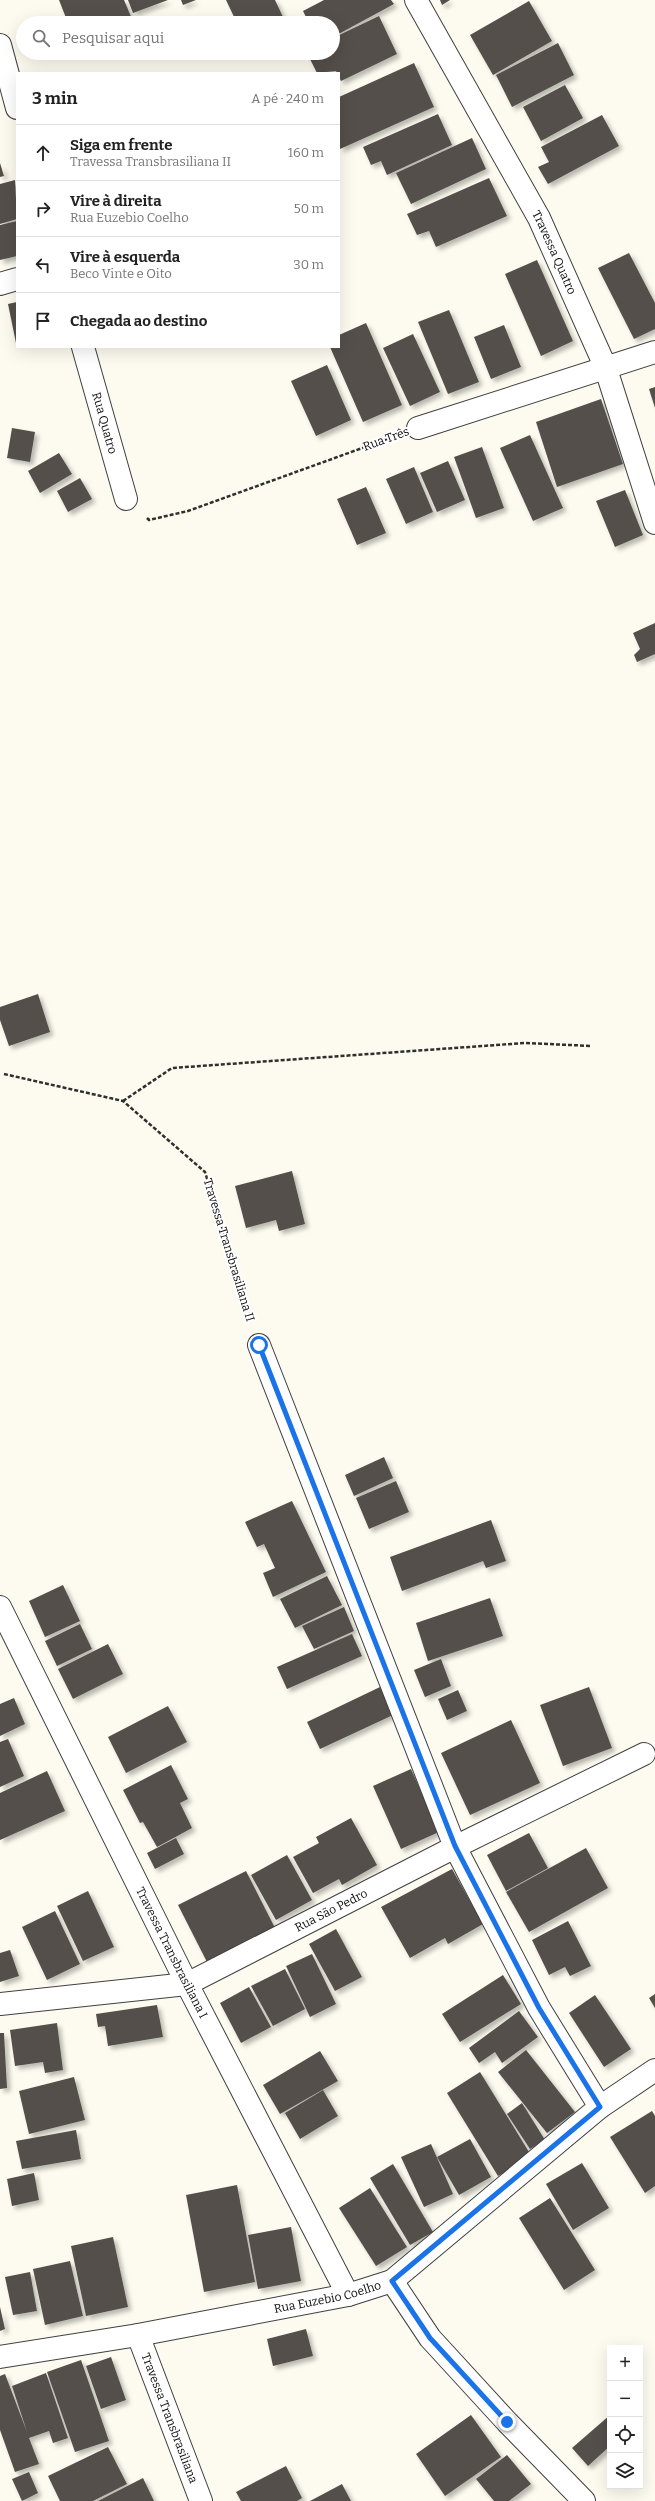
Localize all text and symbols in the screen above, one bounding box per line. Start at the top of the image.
search box [16,16,340,60]
icon: search [30,27,52,49]
text: Pesquisar aqui [62,29,164,47]
text: 3 min [32,88,77,109]
text: A pé · 240 m [251,91,324,106]
text: Siga em frente [70,136,173,154]
icon: ahead [32,142,54,164]
text: 160 m [288,145,324,160]
text: Travessa Transbrasiliana II [70,154,231,169]
text: Vire à direita [70,192,162,210]
icon: right [32,198,54,220]
text: 50 m [294,201,324,216]
street label: Travessa Quatro [529,208,579,297]
text: Rua Euzebio Coelho [70,210,189,225]
text: Vire à esquerda [70,248,180,266]
icon: left [32,254,54,276]
text: 30 m [293,257,324,272]
text: Beco Vinte e Oito [70,266,172,281]
icon: arrive [32,310,54,332]
text: Chegada ao destino [70,312,207,330]
street label: Rua Quatro [89,391,120,456]
street label: Rua Três [361,424,411,454]
street label: Travessa Transbrasiliana II [201,1177,257,1323]
route start [250,1336,268,1354]
street label: Travessa Transbrasiliana I [133,1885,210,2021]
street label: Rua São Pedro [293,1886,370,1935]
street label: Rua Euzebio Coelho [273,2278,383,2316]
map controls [607,2345,643,2489]
button: + [607,2345,643,2381]
street label: Travessa Transbrasiliana [139,2351,201,2486]
button: − [607,2381,643,2417]
route end [498,2413,516,2431]
button: locate [607,2417,643,2453]
button: layers [607,2453,643,2489]

